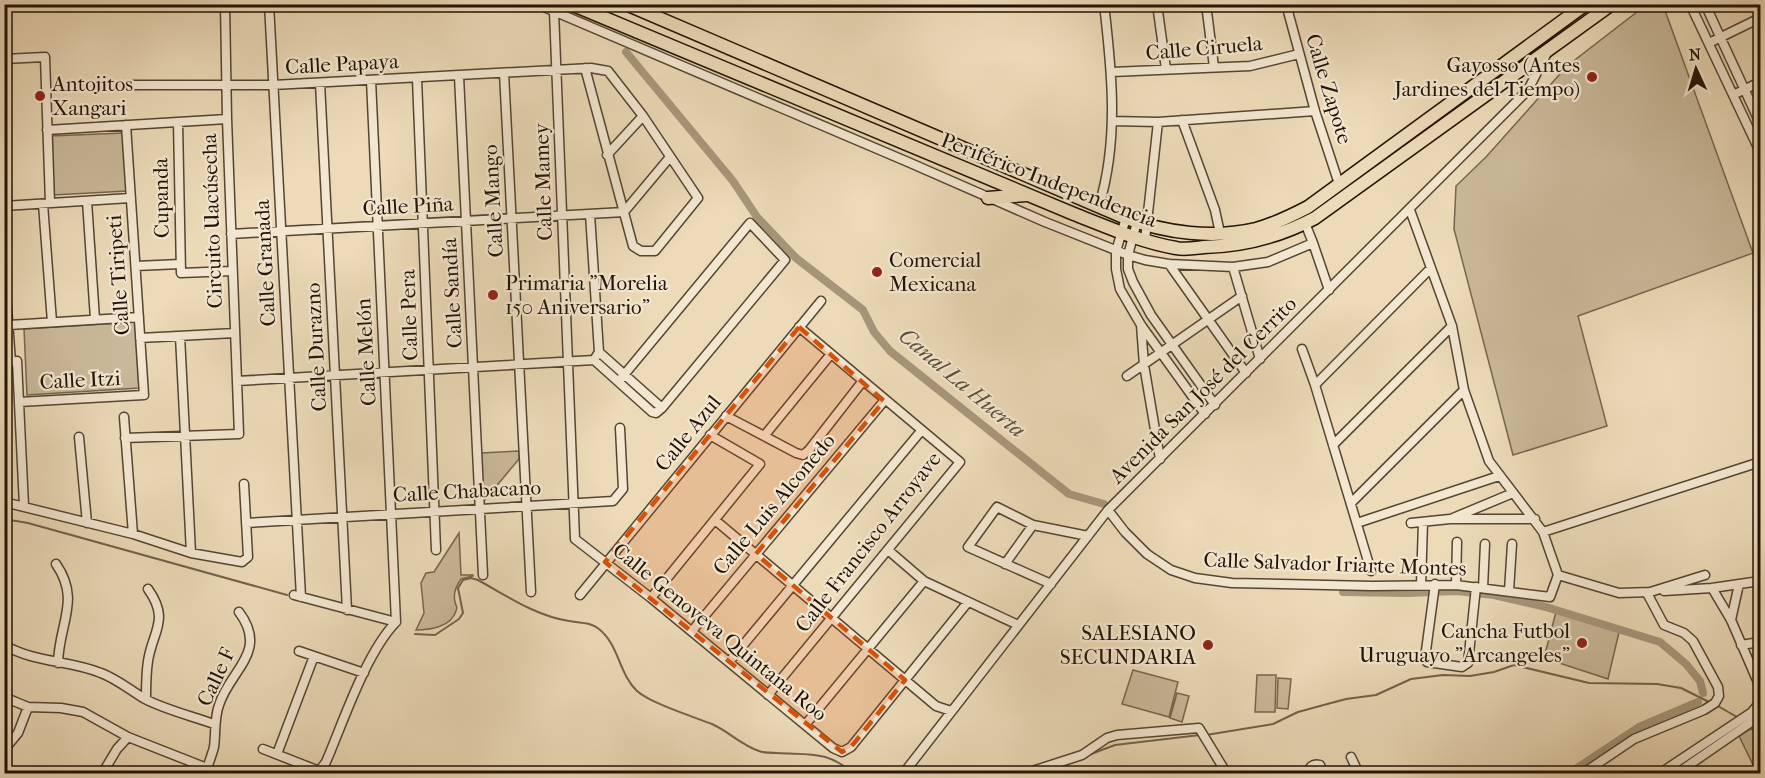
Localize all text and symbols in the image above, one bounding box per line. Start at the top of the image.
street label: Calle Ciruela [1145,31,1264,65]
street label: Calle Zapote [1301,31,1357,147]
north arrow [1666,39,1726,99]
text: N [1688,45,1703,64]
street label: Calle Papaya [285,49,400,79]
place label: Gayosso (Antes Jardines del Tiempo) [1392,53,1580,101]
marker: Gayosso (Antes Jardines del Tiempo) [1585,70,1599,84]
place label: Antojitos Xangari [51,72,133,120]
marker: Antojitos Xangari [33,89,47,103]
street label: Calle Mamey [529,122,557,241]
street label: Periférico Independencia [938,128,1161,232]
street label: Circuito Uacúsecha [197,133,227,309]
street label: Calle Mango [478,144,508,258]
street label: Cupanda [148,157,174,238]
street label: Calle Piña [362,192,454,220]
street label: Calle Granada [250,199,280,327]
street label: Calle Tiripeti [102,214,134,336]
street label: Calle Sandía [437,237,467,349]
place label: Comercial Mexicana [889,248,981,296]
marker: Comercial Mexicana [870,265,884,279]
street label: Calle Pera [395,269,423,361]
place label: Primaria "Morelia 150 Aniversario" [505,271,668,319]
street label: Calle Durazno [301,282,331,412]
marker: Primaria "Morelia 150 Aniversario" [486,288,500,302]
street label: Avenida San José del Cerrito [1104,292,1301,489]
street label: Calle Melón [351,298,381,406]
water label: Canal La Huerta [894,323,1030,443]
street label: Calle Itzi [39,366,121,394]
street label: Calle Azul [650,390,726,476]
street label: Calle Luis Alconedo [708,429,840,579]
street label: Calle Francisco Arroyave [790,447,946,637]
street label: Calle Chabacano [392,475,542,507]
street label: Calle Genoveva Quintana Roo [608,538,832,726]
street label: Calle Salvador Iriarte Montes [1203,547,1467,581]
place label: Cancha Futbol Uruguayo "Arcangeles" [1359,619,1570,667]
place label: SALESIANO SECUNDARIA [1060,621,1196,669]
marker: Cancha Futbol Uruguayo "Arcangeles" [1575,636,1589,650]
marker: SALESIANO SECUNDARIA [1201,638,1215,652]
street label: Calle F [192,644,240,710]

